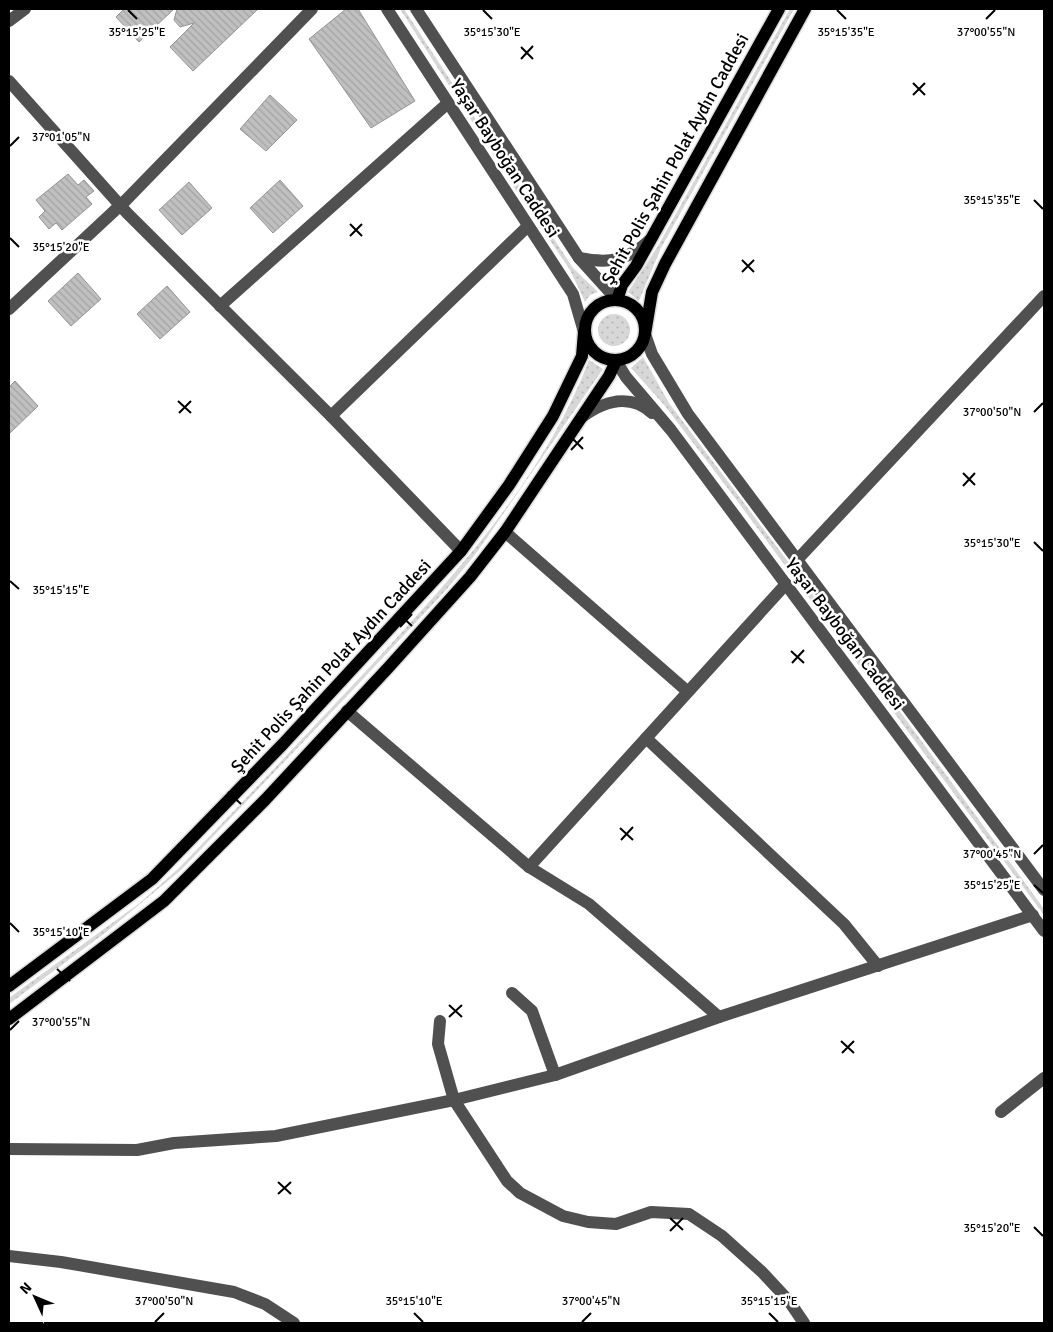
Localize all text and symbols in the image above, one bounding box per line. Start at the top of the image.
text: 35°15'25"E [108,25,166,40]
text: 35°15'30"E [463,25,521,40]
text: 35°15'35"E [817,25,875,40]
text: 37°00'55"N [957,25,1015,40]
street label: Şehit Polis Şahin Polat Aydın Caddesi [597,30,753,288]
street label: Yaşar Bayboğan Caddesi [445,74,565,242]
text: 37°01'05"N [32,130,90,145]
text: 35°15'35"E [963,193,1021,208]
text: 35°15'20"E [32,240,90,255]
text: 37°00'50"N [963,405,1021,420]
text: 35°15'30"E [963,536,1021,551]
street label: Yaşar Bayboğan Caddesi [781,553,909,715]
street label: Şehit Polis Şahin Polat Aydın Caddesi [226,555,436,777]
text: 35°15'15"E [32,583,90,598]
text: 37°00'45"N [963,847,1021,862]
text: 35°15'25"E [963,878,1021,893]
text: 35°15'10"E [32,925,90,940]
text: 37°00'55"N [32,1015,90,1030]
text: 35°15'20"E [963,1221,1021,1236]
north arrow [10,1272,60,1322]
text: N [17,1279,36,1298]
text: 37°00'50"N [135,1294,193,1309]
text: 35°15'10"E [385,1294,443,1309]
text: 37°00'45"N [562,1294,620,1309]
text: 35°15'15"E [740,1294,798,1309]

